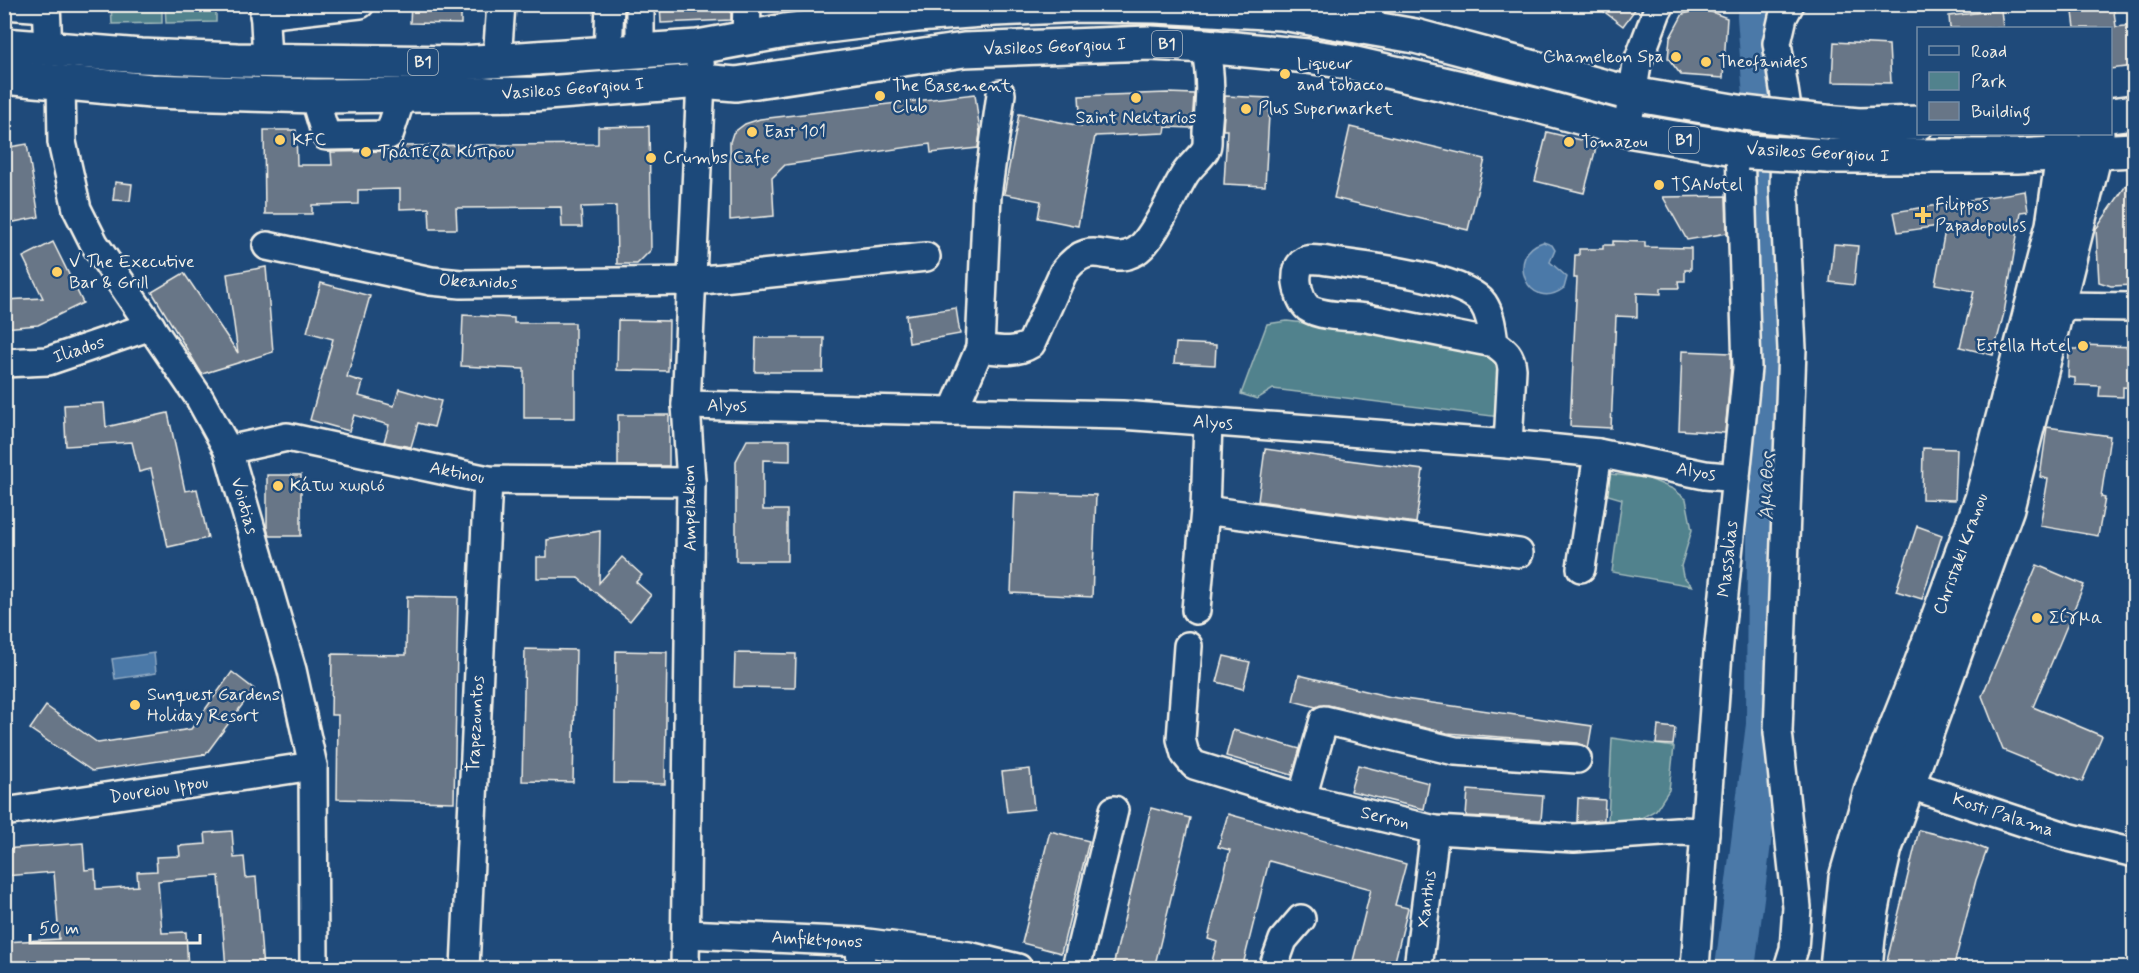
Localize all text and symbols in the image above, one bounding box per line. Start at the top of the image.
legend [1917,27,2112,135]
road number: B1 [1152,31,1182,57]
street label: Vasileos Georgiou I [983,33,1127,61]
text: Road [1971,40,2007,64]
place label: Chameleon Spa [1543,45,1664,69]
road number: B1 [408,49,438,75]
marker: Chameleon Spa [1669,50,1683,64]
place label: Theofanides [1718,50,1808,74]
place label: Liqueur and tobacco [1297,52,1384,97]
marker: Theofanides [1699,55,1713,69]
marker: Liqueur and tobacco [1278,67,1292,81]
text: Park [1971,70,2007,94]
street label: Vasileos Georgiou I [501,72,645,106]
place label: The Basement Club [892,74,1012,119]
marker: The Basement Club [873,89,887,103]
marker: Saint Nektarios [1129,91,1143,105]
place label: Plus Supermarket [1258,97,1394,121]
text: Building [1971,100,2031,126]
marker: Plus Supermarket [1239,102,1253,116]
place label: Saint Nektarios [1075,106,1197,130]
place label: East 101 [764,120,826,144]
marker: East 101 [745,125,759,139]
road number: B1 [1669,127,1699,153]
place label: KFC [292,128,326,152]
place label: Tomazou [1581,130,1648,154]
marker: KFC [273,133,287,147]
marker: Tomazou [1562,135,1576,149]
street label: Vasileos Georgiou I [1746,137,1890,169]
place label: Τράπεζα Κύπρου [378,140,514,164]
marker: Τράπεζα Κύπρου [359,145,373,159]
place label: Crumbs Cafe [663,146,770,170]
marker: Crumbs Cafe [644,151,658,165]
place label: TSANotel [1671,173,1743,197]
marker: TSANotel [1652,178,1666,192]
place label: Filippos Papadopoulos [1935,193,2026,238]
marker: Filippos Papadopoulos [1916,208,1930,222]
place label: V The Executive Bar & Grill [69,250,195,295]
marker: V The Executive Bar & Grill [50,265,64,279]
street label: Okeanidos [438,269,518,295]
street label: Iliados [50,330,108,370]
place label: Estella Hotel [1976,334,2071,358]
marker: Estella Hotel [2076,339,2090,353]
street label: Alyos [707,394,747,418]
street label: Alyos [1192,410,1234,436]
water label: Άμαθος [1754,451,1781,520]
street label: Aktinou [427,456,487,490]
street label: Alyos [1674,457,1718,487]
street label: Ampelakion [677,465,703,551]
place label: Κάτω χωριό [290,474,385,498]
street label: Voiotias [224,475,264,537]
marker: Κάτω χωριό [271,479,285,493]
street label: Christaki Kranou [1928,490,1994,618]
street label: Massalias [1712,519,1744,598]
place label: Σίγμα [2049,606,2102,630]
marker: Σίγμα [2030,611,2044,625]
street label: Trapezountos [461,675,491,773]
place label: Sunquest Gardens Holiday Resort [147,683,280,728]
marker: Sunquest Gardens Holiday Resort [128,698,142,712]
street label: Doureiou Ippou [108,770,210,810]
street label: Kosti Palama [1949,787,2057,843]
street label: Serron [1358,801,1412,835]
street label: Xanthis [1412,869,1442,929]
scale bar [30,907,200,945]
text: 50 m [39,917,79,941]
street label: Amfiktyonos [771,926,863,954]

